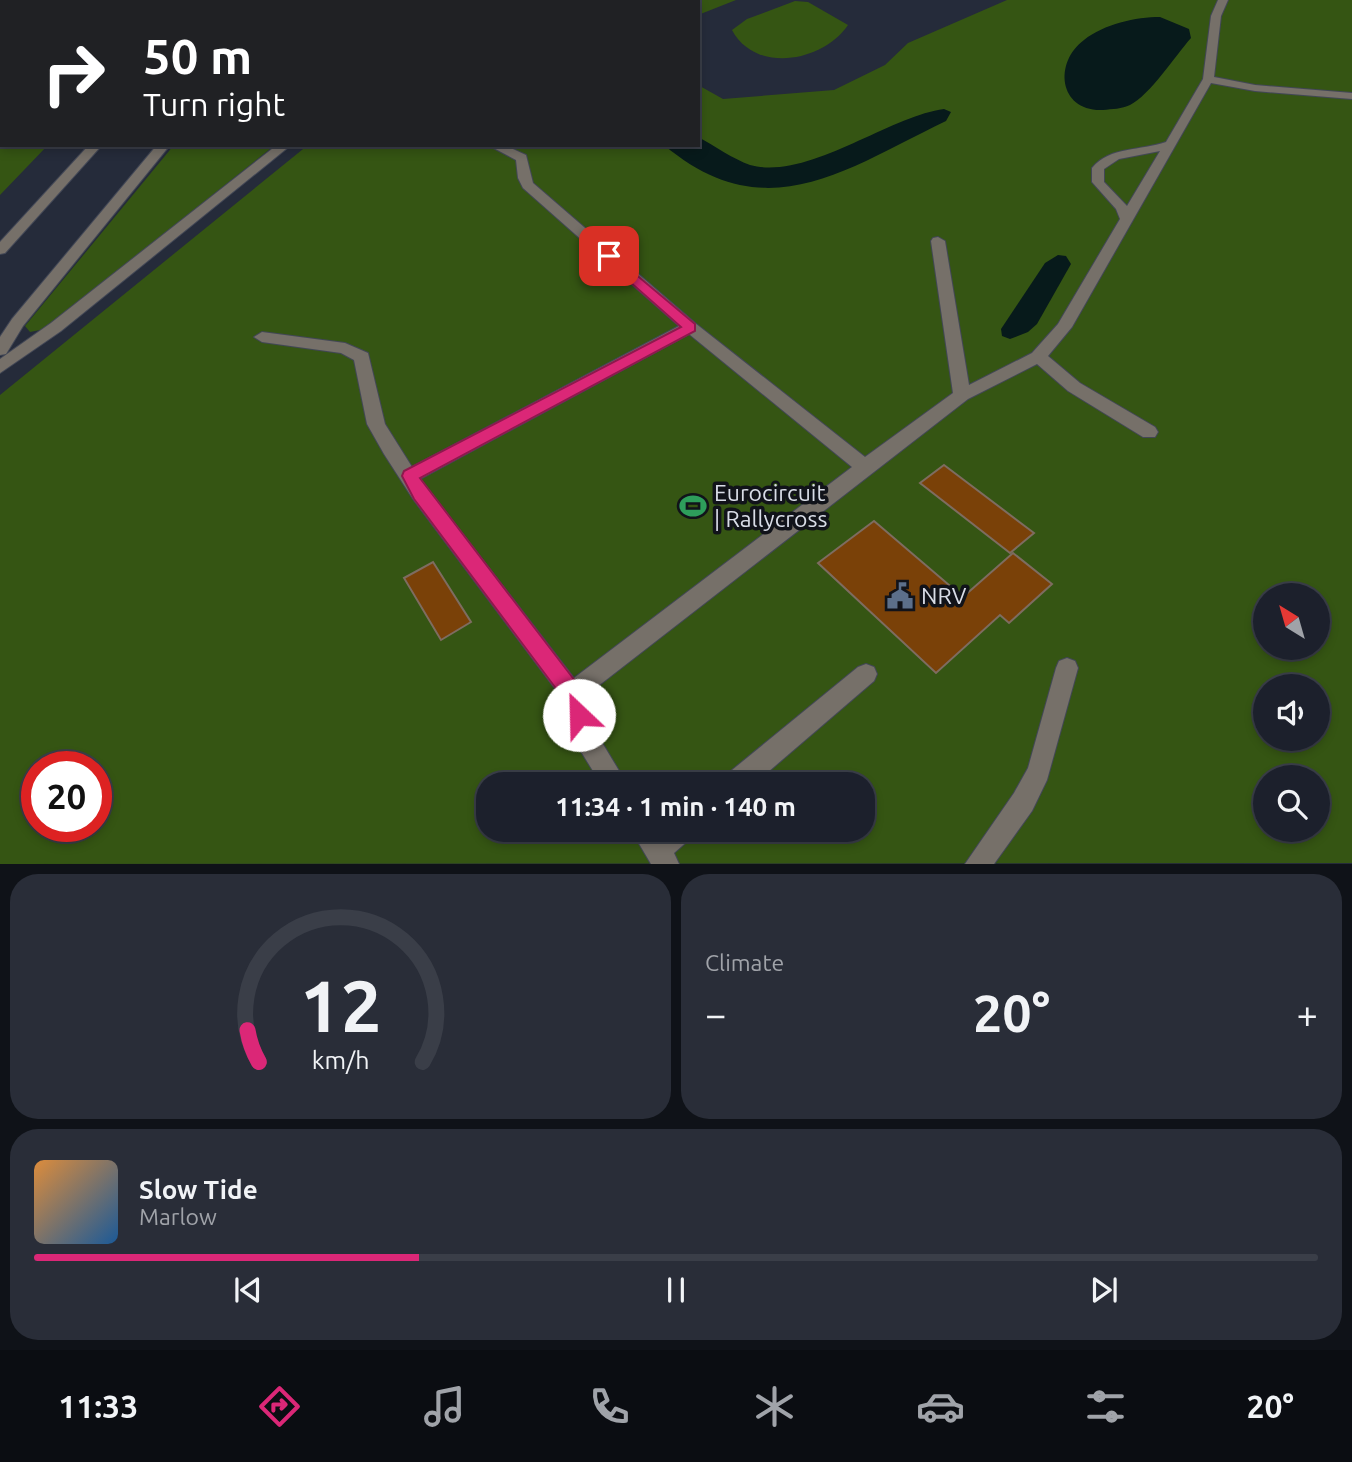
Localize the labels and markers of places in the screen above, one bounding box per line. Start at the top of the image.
pin [579,226,639,286]
place label: Eurocircuit | Rallycross [714,480,827,531]
sports icon: Eurocircuit | Rallycross [678,491,708,521]
public building icon: NRV [885,581,915,611]
place label: NRV [921,583,967,608]

